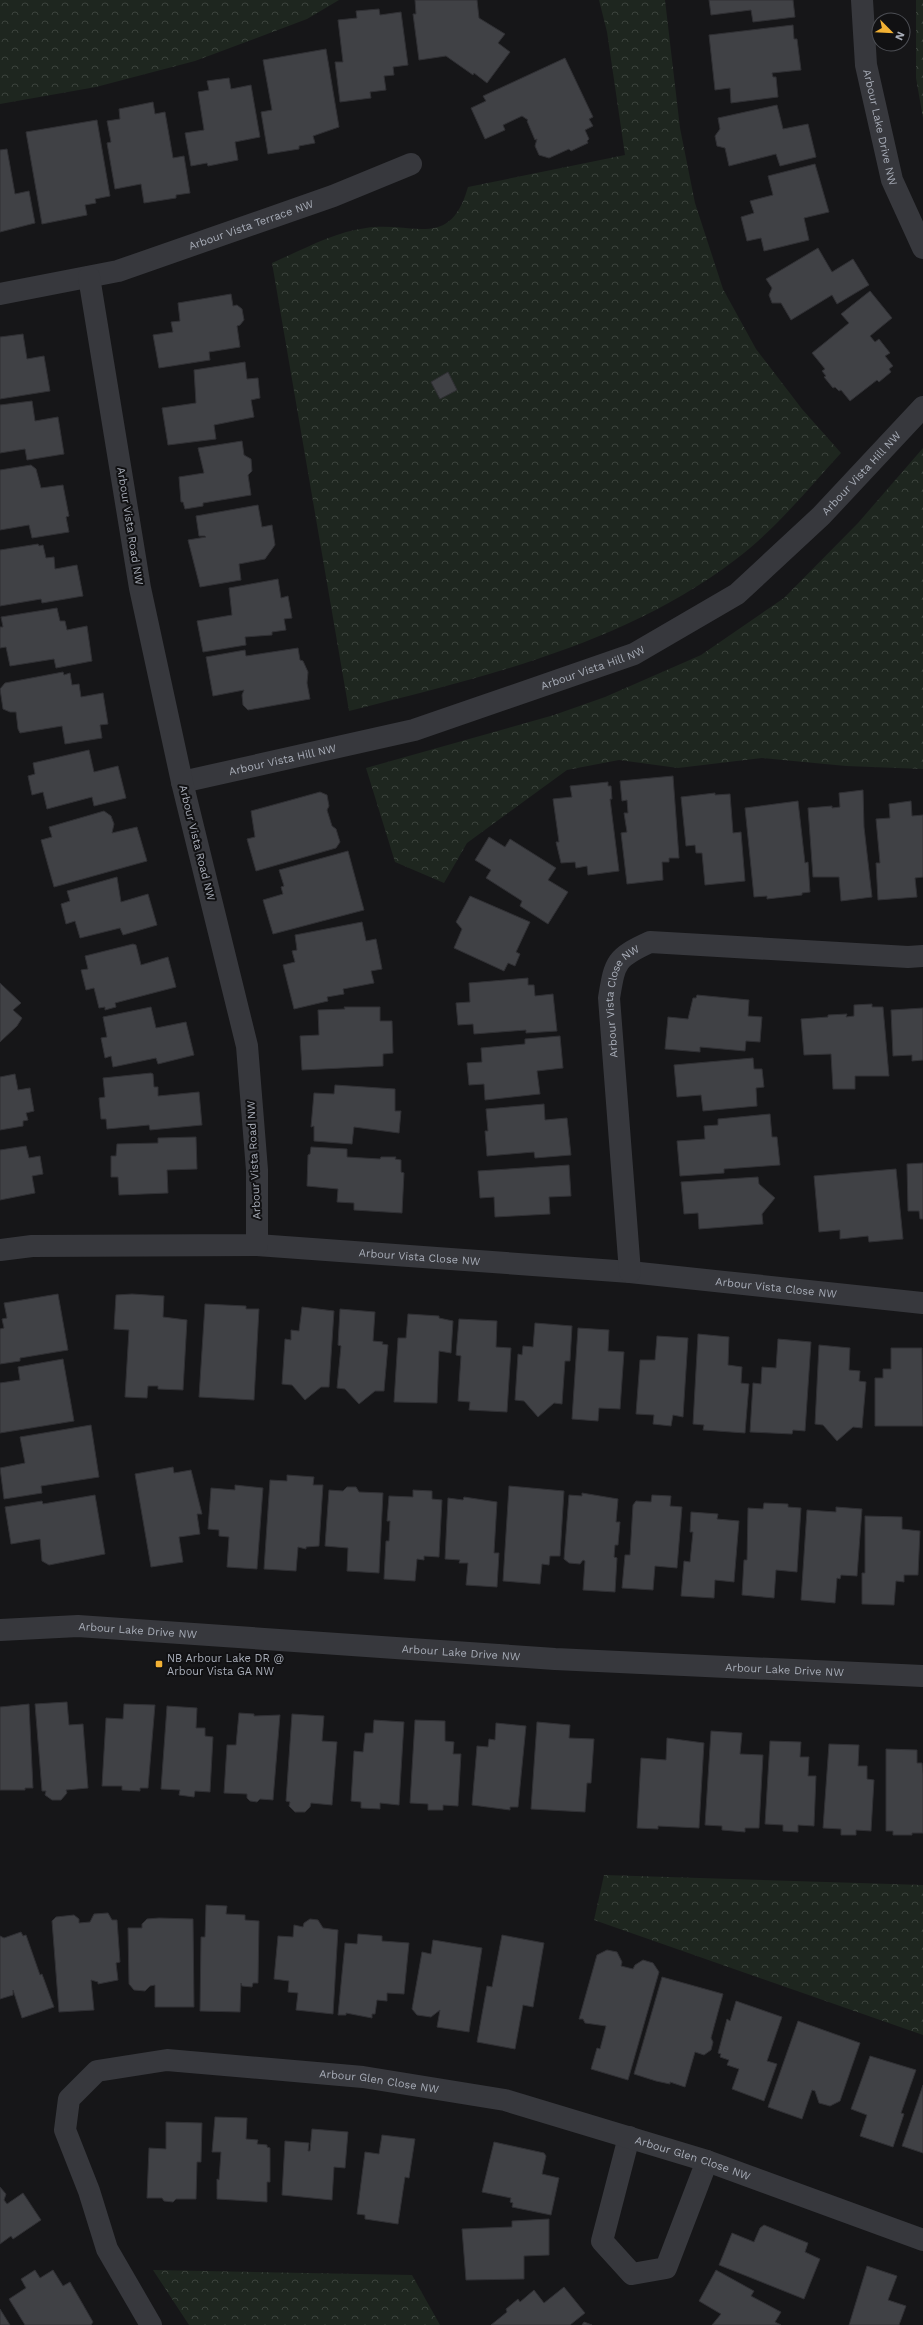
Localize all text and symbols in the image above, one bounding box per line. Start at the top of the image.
north arrow [871,12,911,52]
text: N [892,29,907,42]
street label: Arbour Lake Drive NW [861,68,900,188]
street label: Arbour Vista Terrace NW [187,197,316,252]
street label: Arbour Vista Hill NW [819,428,904,518]
street label: Arbour Vista Road NW [114,466,146,586]
street label: Arbour Vista Hill NW [539,642,647,692]
street label: Arbour Vista Hill NW [228,741,338,778]
street label: Arbour Vista Road NW [176,784,218,903]
street label: Arbour Vista Close NW [602,942,642,1058]
street label: Arbour Vista Road NW [244,1100,264,1220]
street label: Arbour Vista Close NW [358,1246,481,1268]
street label: Arbour Vista Close NW [715,1275,838,1300]
street label: Arbour Lake Drive NW [78,1620,198,1641]
street label: Arbour Lake Drive NW [401,1642,521,1663]
place label: NB Arbour Lake DR @ Arbour Vista GA NW [167,1652,284,1678]
marker: NB Arbour Lake DR @ Arbour Vista GA NW [154,1659,164,1669]
street label: Arbour Lake Drive NW [725,1660,845,1679]
street label: Arbour Glen Close NW [319,2067,440,2096]
street label: Arbour Glen Close NW [634,2133,753,2183]

